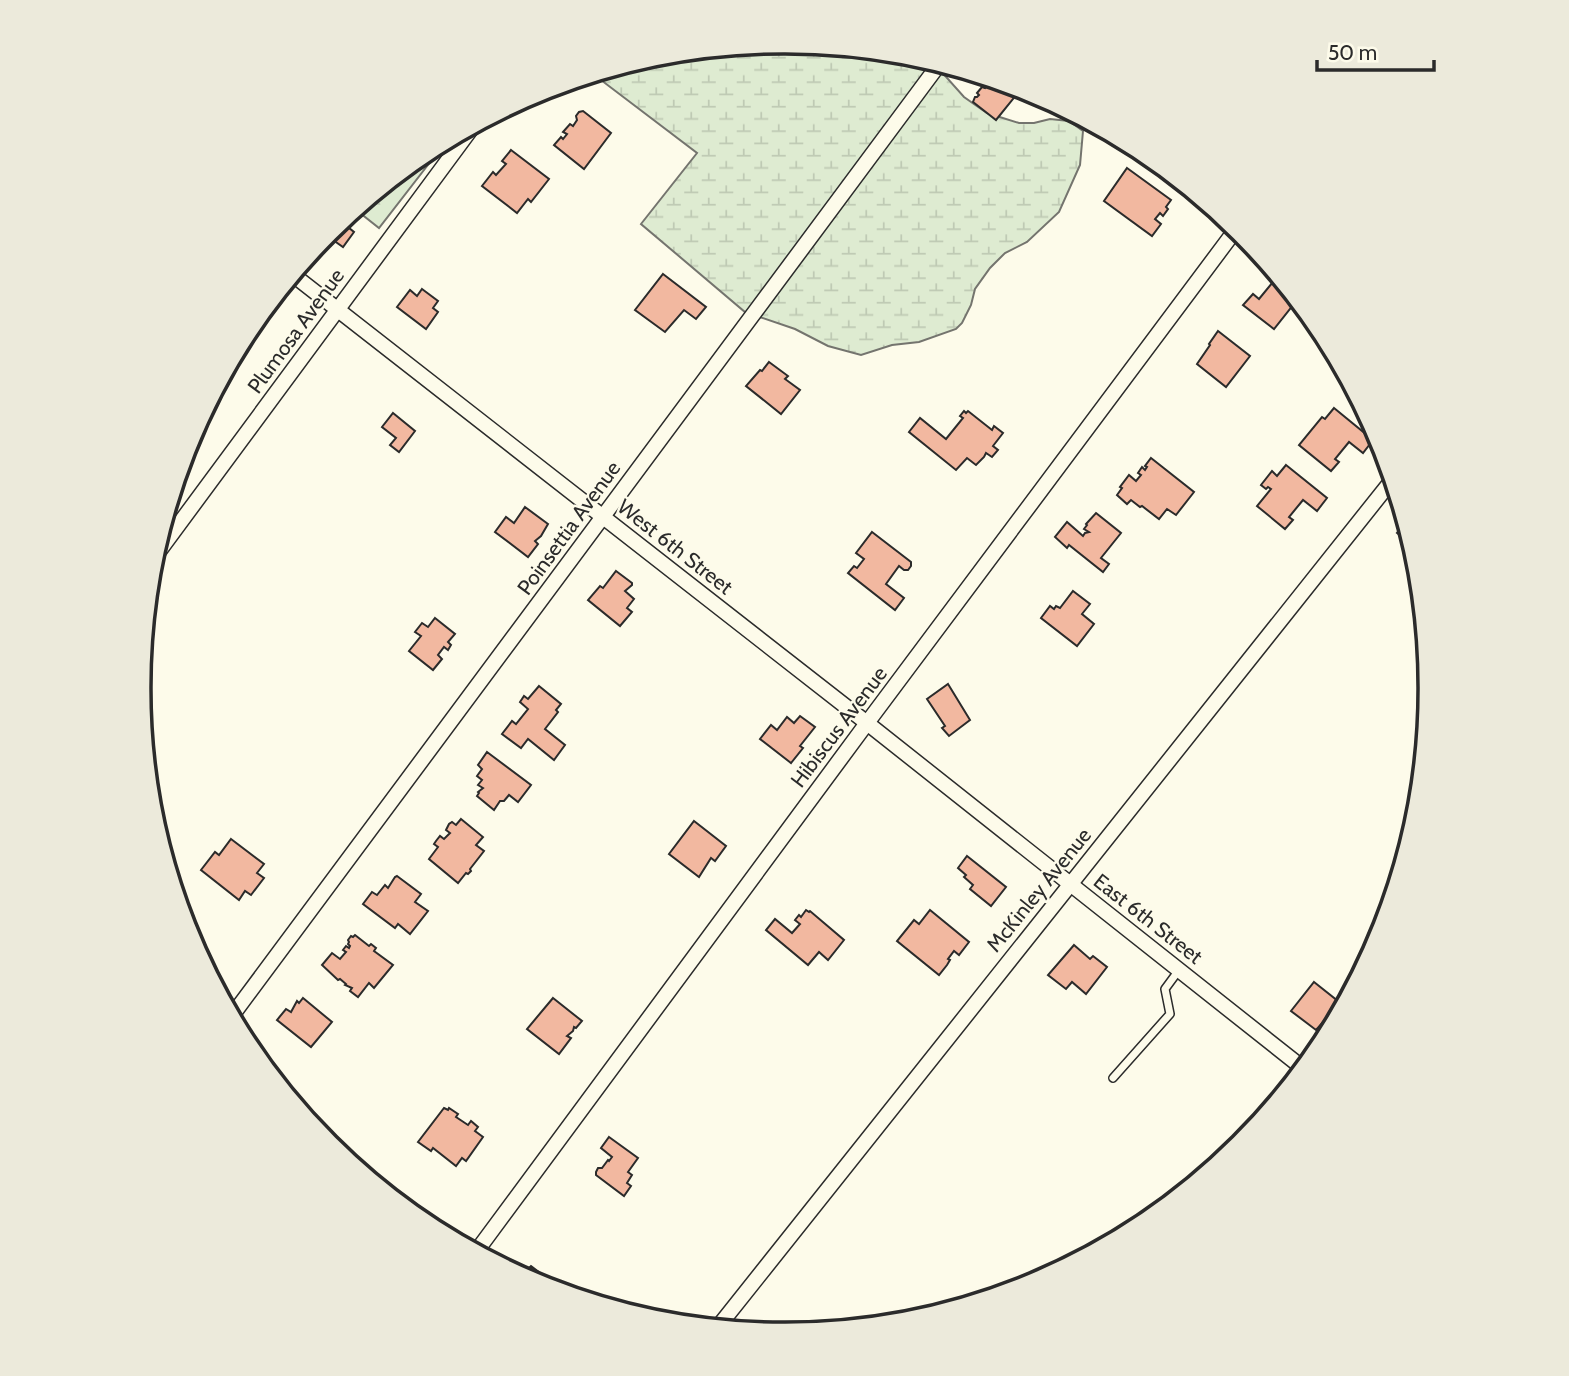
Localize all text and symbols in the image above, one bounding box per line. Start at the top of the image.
scale bar [1317,28,1434,72]
text: 50 m [1328,40,1377,65]
street label: Plumosa Avenue [242,263,349,398]
street label: Poinsettia Avenue [512,456,626,599]
street label: West 6th Street [613,494,738,599]
street label: Hibiscus Avenue [785,661,892,792]
street label: McKinley Avenue [981,823,1096,957]
street label: East 6th Street [1089,868,1208,969]

